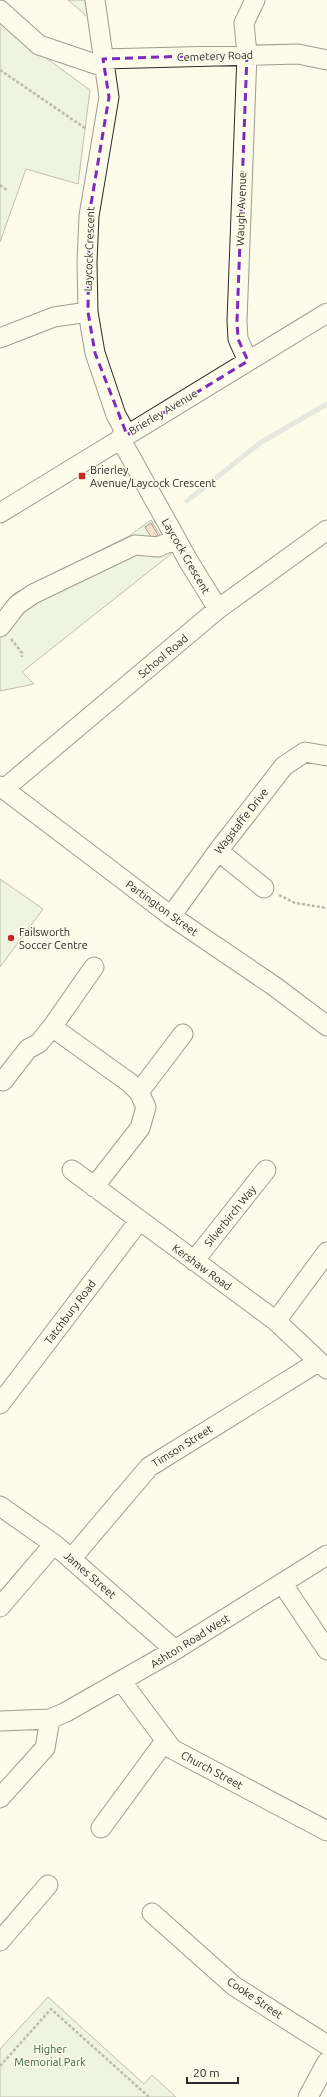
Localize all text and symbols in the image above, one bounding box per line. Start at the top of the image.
street label: Cemetery Road [177,49,253,63]
street label: Waugh Avenue [234,172,248,246]
street label: Laycock Crescent [82,206,96,292]
street label: Brierley Avenue [127,387,199,437]
place label: Brierley Avenue/Laycock Crescent [90,464,217,489]
marker: Brierley Avenue/Laycock Crescent [77,471,87,481]
street label: Laycock Crescent [160,516,213,596]
street label: School Road [136,632,190,680]
street label: Wagstaffe Drive [212,786,270,856]
street label: Partington Street [124,878,201,939]
place label: Failsworth Soccer Centre [19,926,88,951]
marker: Failsworth Soccer Centre [6,933,16,943]
street label: Silverbirch Way [202,1183,259,1249]
street label: Kershaw Road [170,1242,234,1292]
street label: Tatchbury Road [42,1278,98,1346]
street label: Timson Street [149,1422,215,1469]
street label: James Street [62,1549,119,1601]
street label: Ashton Road West [148,1611,232,1670]
street label: Church Street [179,1749,245,1792]
street label: Cooke Street [225,1975,286,2021]
park label: Higher Memorial Park [14,2043,86,2068]
scale bar [187,2059,238,2085]
text: 20 m [193,2066,220,2079]

